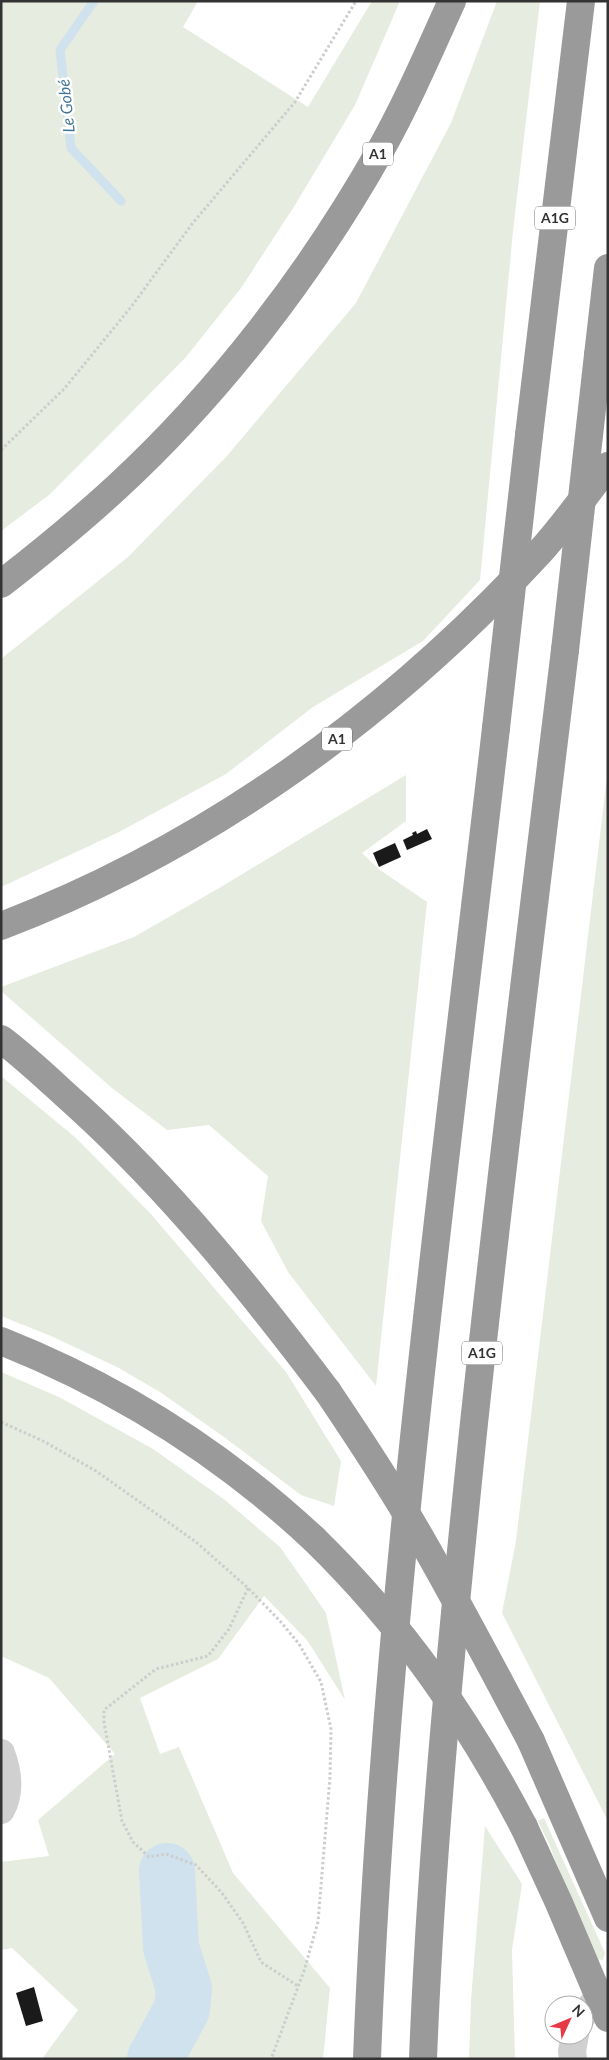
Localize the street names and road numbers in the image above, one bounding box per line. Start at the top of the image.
road number: A1 [363,142,393,166]
road number: A1G [535,207,575,230]
road number: A1 [322,728,352,751]
road number: A1G [462,1342,502,1365]

